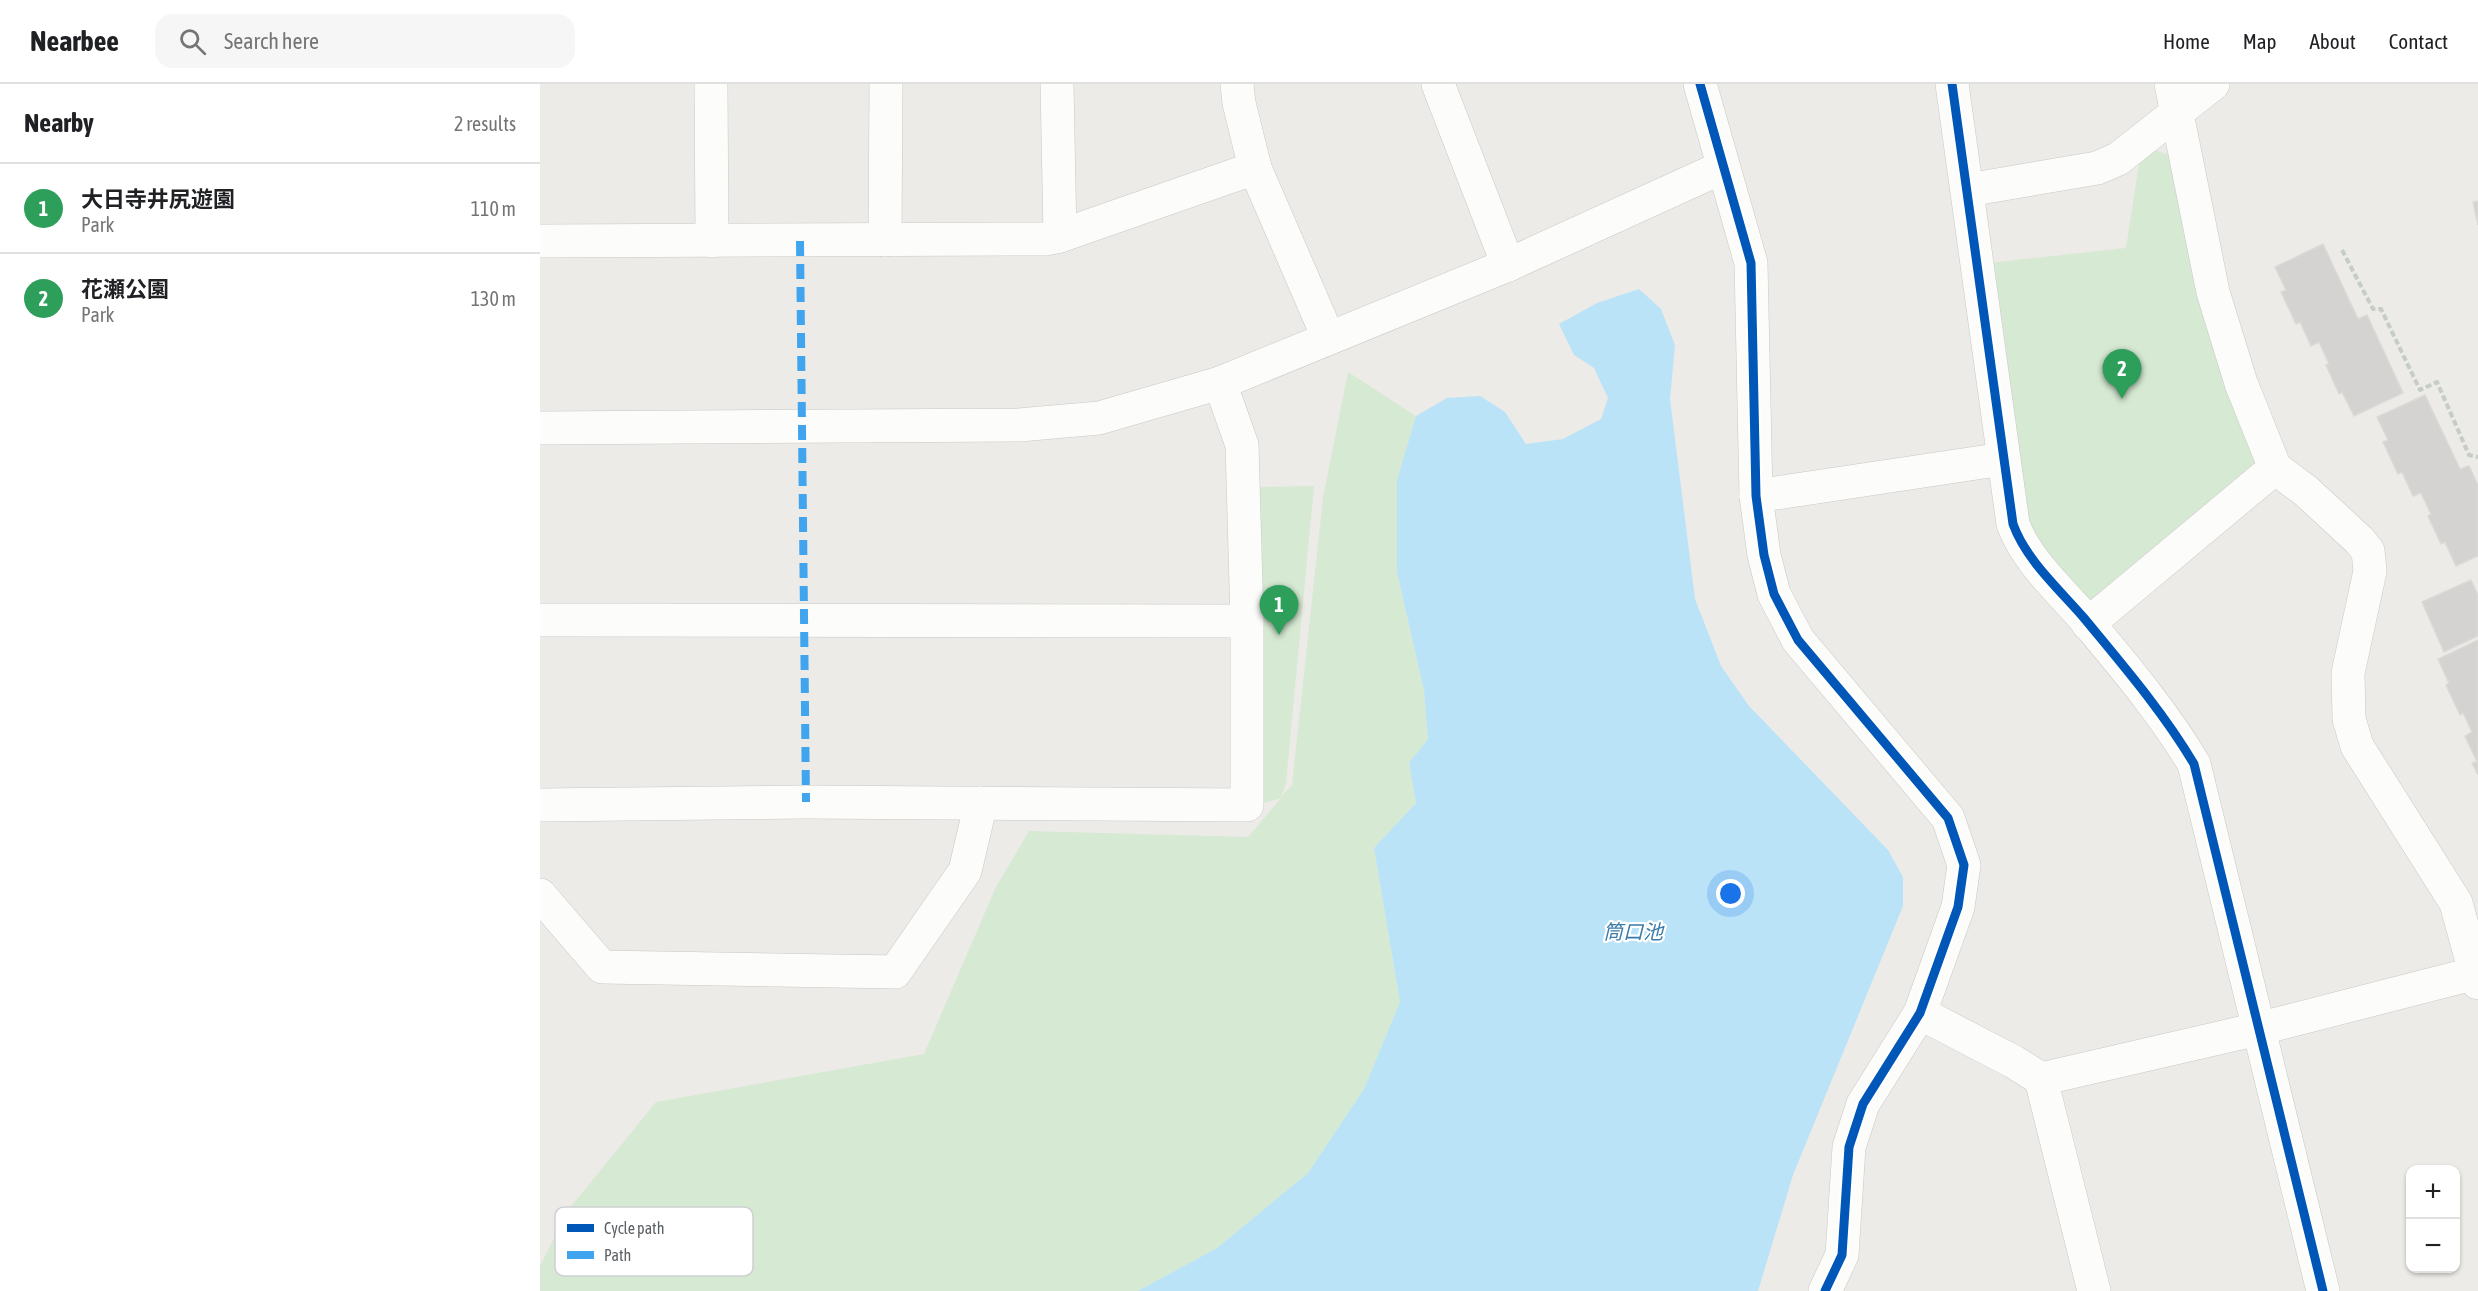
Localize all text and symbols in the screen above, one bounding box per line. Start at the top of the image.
search box [155,14,575,68]
text: Nearbee [30,25,119,57]
icon: search [176,25,209,58]
text: Search here [224,28,319,54]
text: Home [2163,29,2210,53]
text: Map [2243,29,2277,53]
text: About [2310,29,2356,53]
text: Contact [2389,29,2448,53]
text: Nearby [24,108,94,138]
text: 2 results [454,112,516,135]
text: 大日寺井尻遊園 [81,186,235,212]
text: 1 [39,197,48,220]
text: 110 m [471,197,516,220]
text: Park [81,213,114,236]
text: 花瀬公園 [81,276,169,302]
text: 2 [39,287,48,310]
text: 130 m [471,287,516,310]
text: Park [81,303,114,326]
pin: 2 [2102,350,2142,399]
pin: 1 [1260,586,1298,635]
your location [1716,879,1745,908]
water label: 筒口池 [1603,920,1665,943]
map controls [2406,1165,2460,1273]
button: + [2406,1165,2460,1219]
legend [555,1207,753,1276]
text: Cycle path [604,1219,664,1238]
button: − [2406,1219,2460,1273]
text: Path [604,1246,631,1264]

